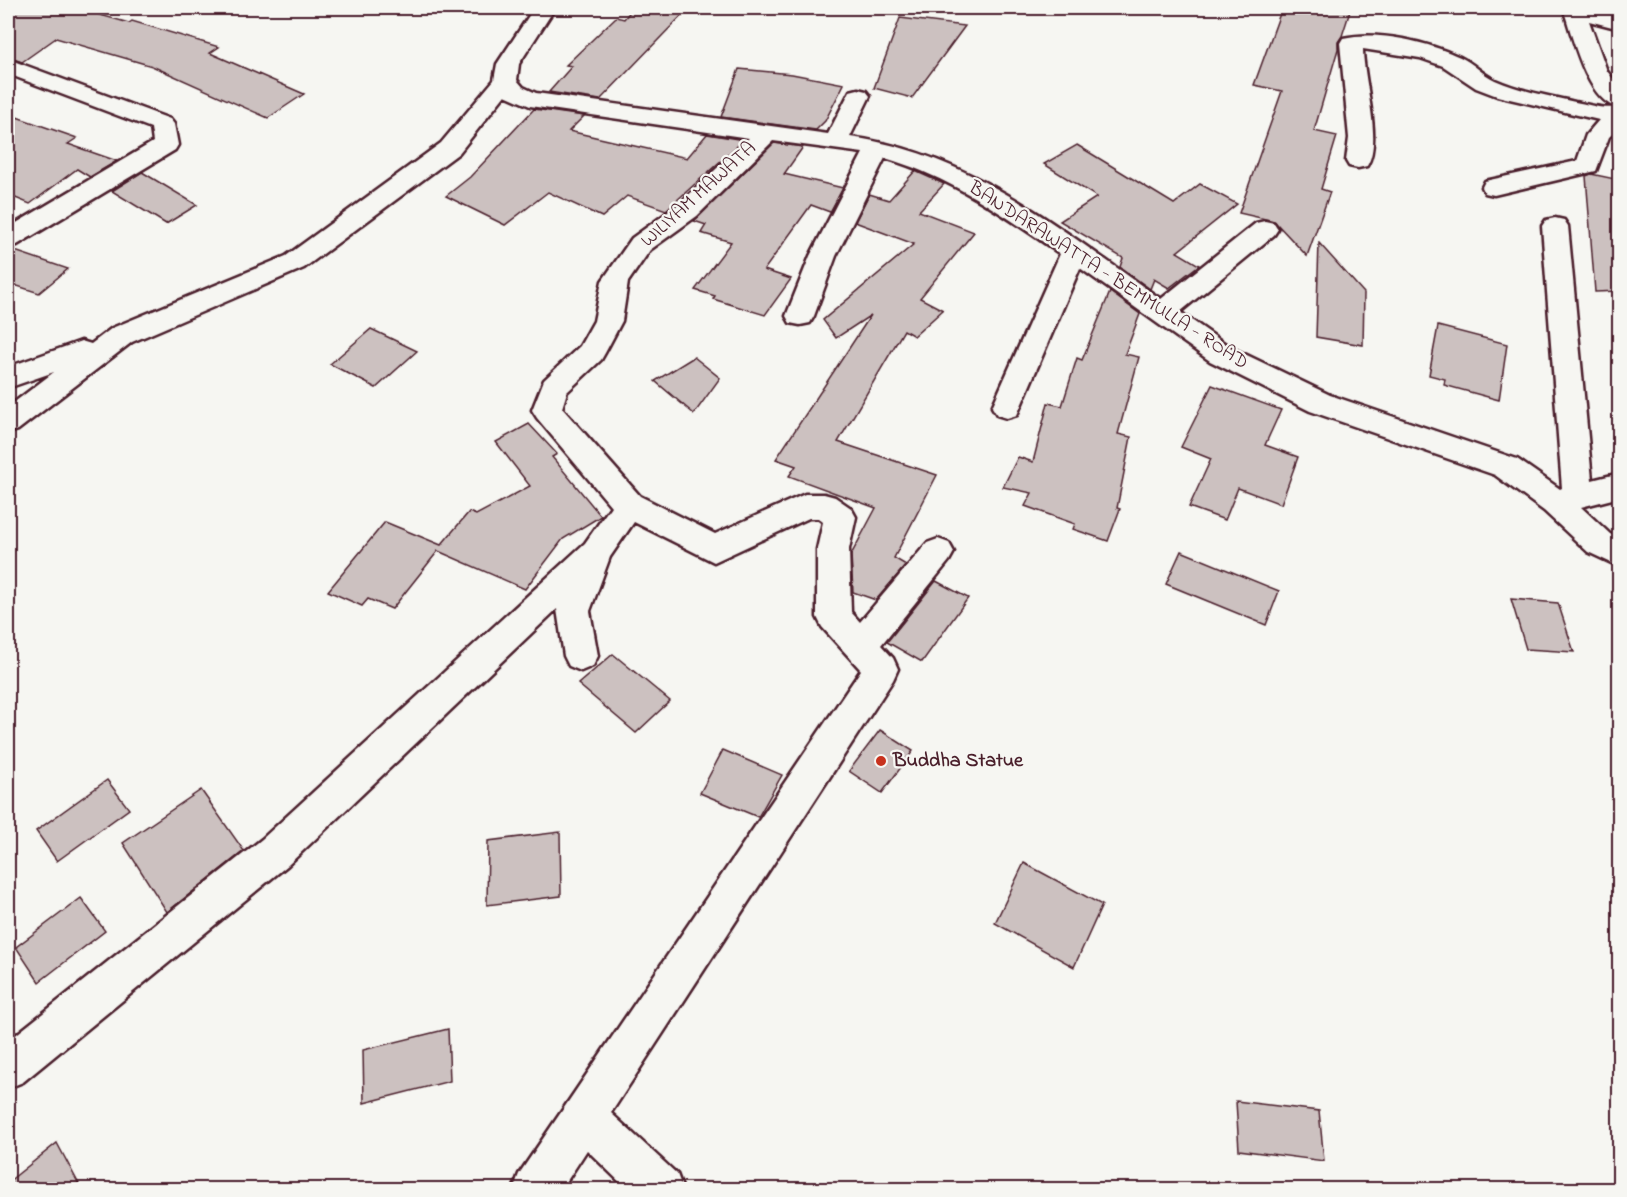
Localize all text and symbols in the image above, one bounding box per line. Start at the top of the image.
street label: WILIYAM MAWATA [635,135,763,255]
street label: BANDARAWATTA - BEMMULLA - ROAD [961,174,1254,378]
place label: Buddha Statue [892,747,1024,776]
marker: Buddha Statue [874,754,888,768]

